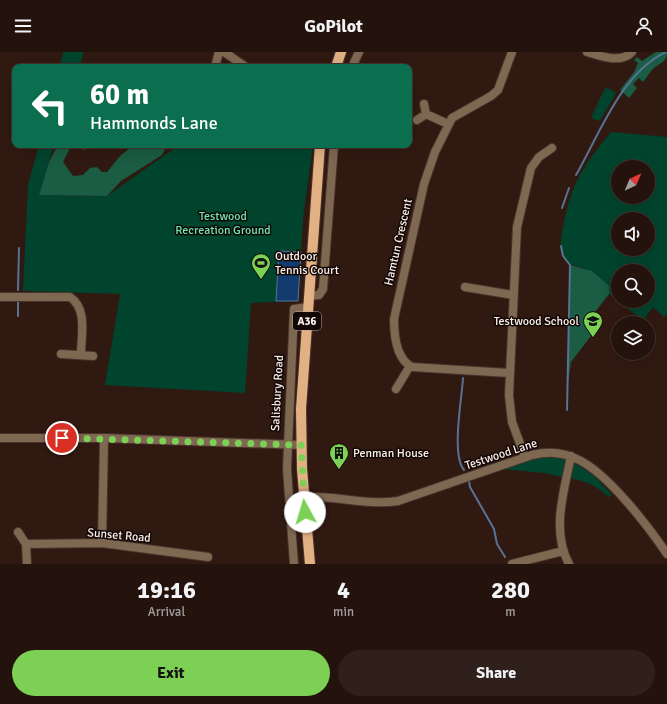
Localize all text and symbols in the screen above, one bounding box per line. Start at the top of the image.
icon: menu [12,15,34,37]
text: GoPilot [304,15,363,37]
icon: person [633,15,655,37]
text: 60 m [90,78,149,112]
icon: left [24,80,76,132]
text: Hammonds Lane [90,112,218,134]
north arrow [611,160,655,204]
map controls [611,160,655,360]
street label: Hamtun Crescent [381,197,416,287]
park label: Testwood Recreation Ground [175,209,271,238]
button: sound [611,212,655,256]
place label: Outdoor Tennis Court [275,249,339,278]
sports icon: Outdoor Tennis Court [250,252,272,280]
button: search [611,264,655,308]
school or university icon: Testwood School [582,310,604,338]
road number: A36 [293,312,321,330]
place label: Testwood School [494,314,579,329]
button: layers [611,316,655,360]
street label: Salisbury Road [268,355,287,432]
pin [45,421,79,455]
icon: arrive [51,427,73,449]
street label: Testwood Lane [463,436,539,473]
building icon: Penman House [328,442,350,470]
place label: Penman House [353,446,429,461]
position arrow [284,491,326,533]
street label: Sunset Road [87,525,151,546]
text: 19:16 [137,575,196,605]
text: 4 [337,575,350,605]
text: 280 [491,575,530,605]
text: Arrival [148,604,185,620]
text: min [333,604,354,620]
text: m [505,604,516,620]
button: Exit [12,650,330,696]
button: Share [338,650,655,696]

